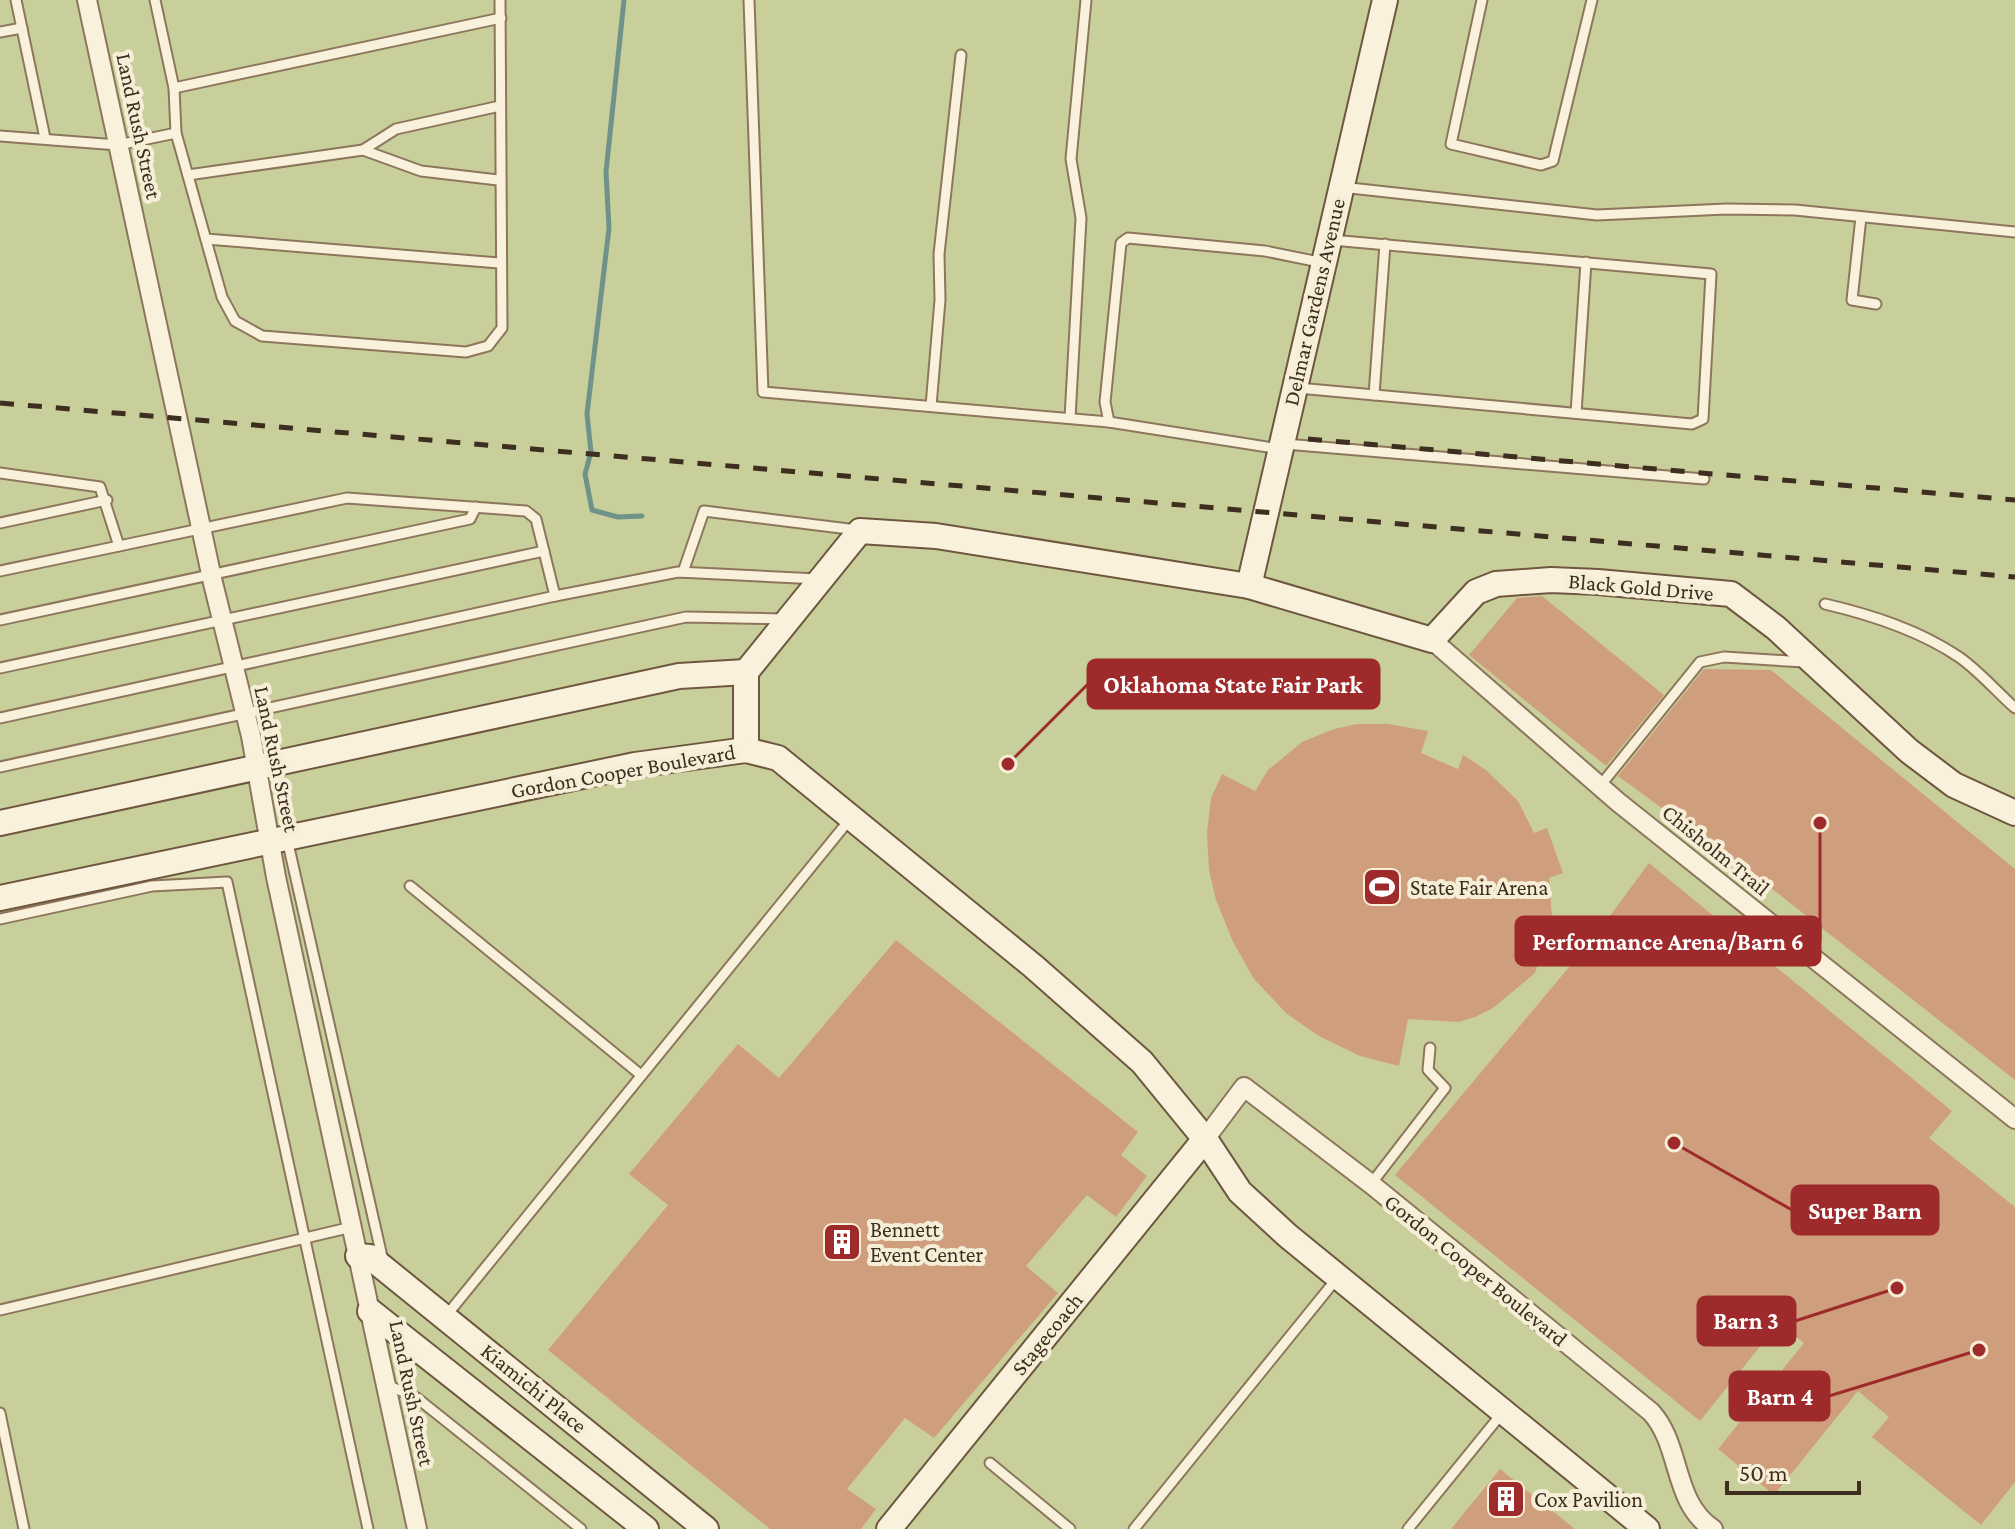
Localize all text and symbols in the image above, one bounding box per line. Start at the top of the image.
street label: Land Rush Street [111,51,167,202]
street label: Delmar Gardens Avenue [1278,196,1350,408]
street label: Black Gold Drive [1567,568,1715,606]
callout: Oklahoma State Fair Park [1088,660,1379,708]
text: Oklahoma State Fair Park [1103,671,1364,698]
street label: Land Rush Street [249,684,305,835]
street label: Gordon Cooper Boulevard [509,739,738,803]
street label: Chisholm Trail [1657,799,1775,901]
sports icon: State Fair Arena [1361,866,1403,908]
place label: State Fair Arena [1410,875,1548,900]
callout: Performance Arena/Barn 6 [1516,917,1820,965]
text: Performance Arena/Barn 6 [1532,928,1804,955]
callout: Super Barn [1792,1186,1938,1234]
street label: Gordon Cooper Boulevard [1380,1189,1573,1352]
text: Super Barn [1808,1197,1922,1224]
place label: Bennett Event Center [870,1217,983,1267]
building icon: Bennett Event Center [821,1221,863,1263]
street label: Stagecoach [1006,1288,1088,1380]
callout: Barn 3 [1698,1297,1795,1345]
text: Barn 3 [1713,1307,1779,1334]
street label: Land Rush Street [384,1318,440,1469]
street label: Kiamichi Place [476,1338,592,1438]
callout: Barn 4 [1730,1372,1829,1420]
text: Barn 4 [1747,1383,1813,1410]
scale bar [1727,1445,1859,1495]
text: 50 m [1739,1459,1788,1486]
building icon: Cox Pavilion [1485,1478,1527,1520]
place label: Cox Pavilion [1534,1487,1643,1512]

